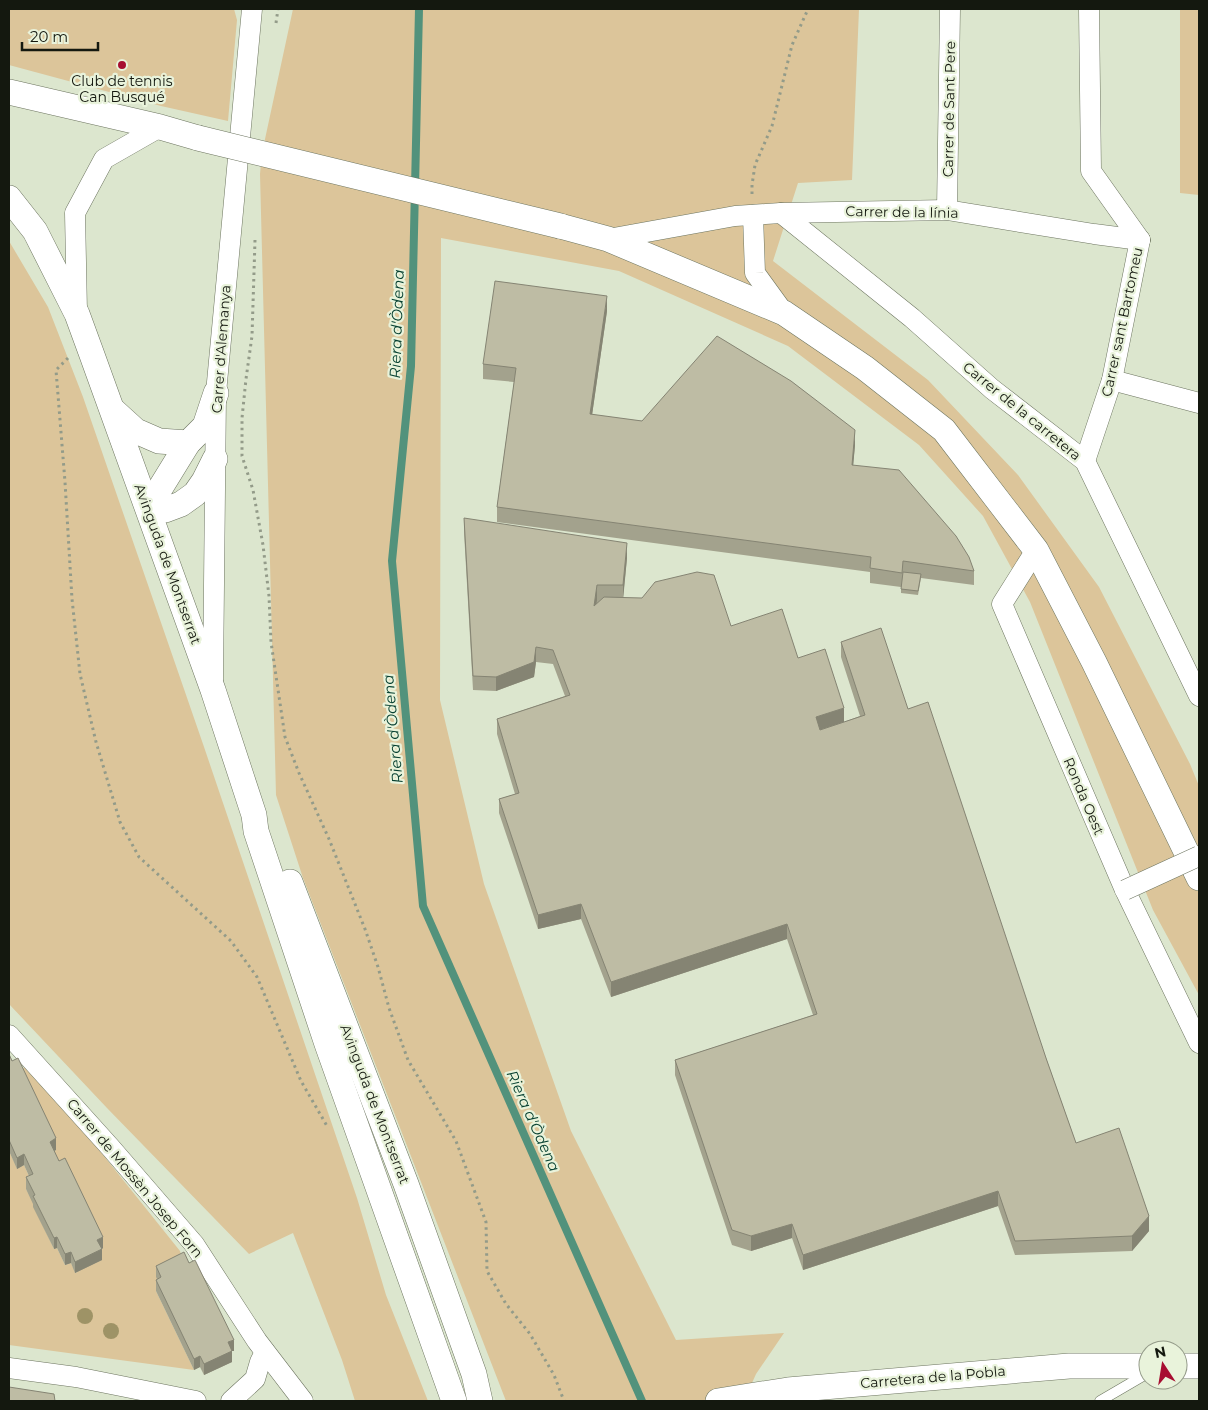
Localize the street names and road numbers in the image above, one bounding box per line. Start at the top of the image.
street label: Carrer de Sant Pere [939,41,959,177]
street label: Carrer de la línia [845,202,959,222]
street label: Carrer sant Bartomeu [1097,246,1147,398]
street label: Carrer d'Alemanya [208,284,234,414]
street label: Carrer de la carretera [959,358,1085,464]
street label: Avinguda de Montserrat [131,481,206,647]
street label: Ronda Oest [1060,755,1109,838]
street label: Avinguda de Montserrat [336,1022,414,1187]
street label: Carrer de Mossèn Josep Forn [63,1095,207,1261]
street label: Carretera de la Pobla [860,1362,1006,1392]

